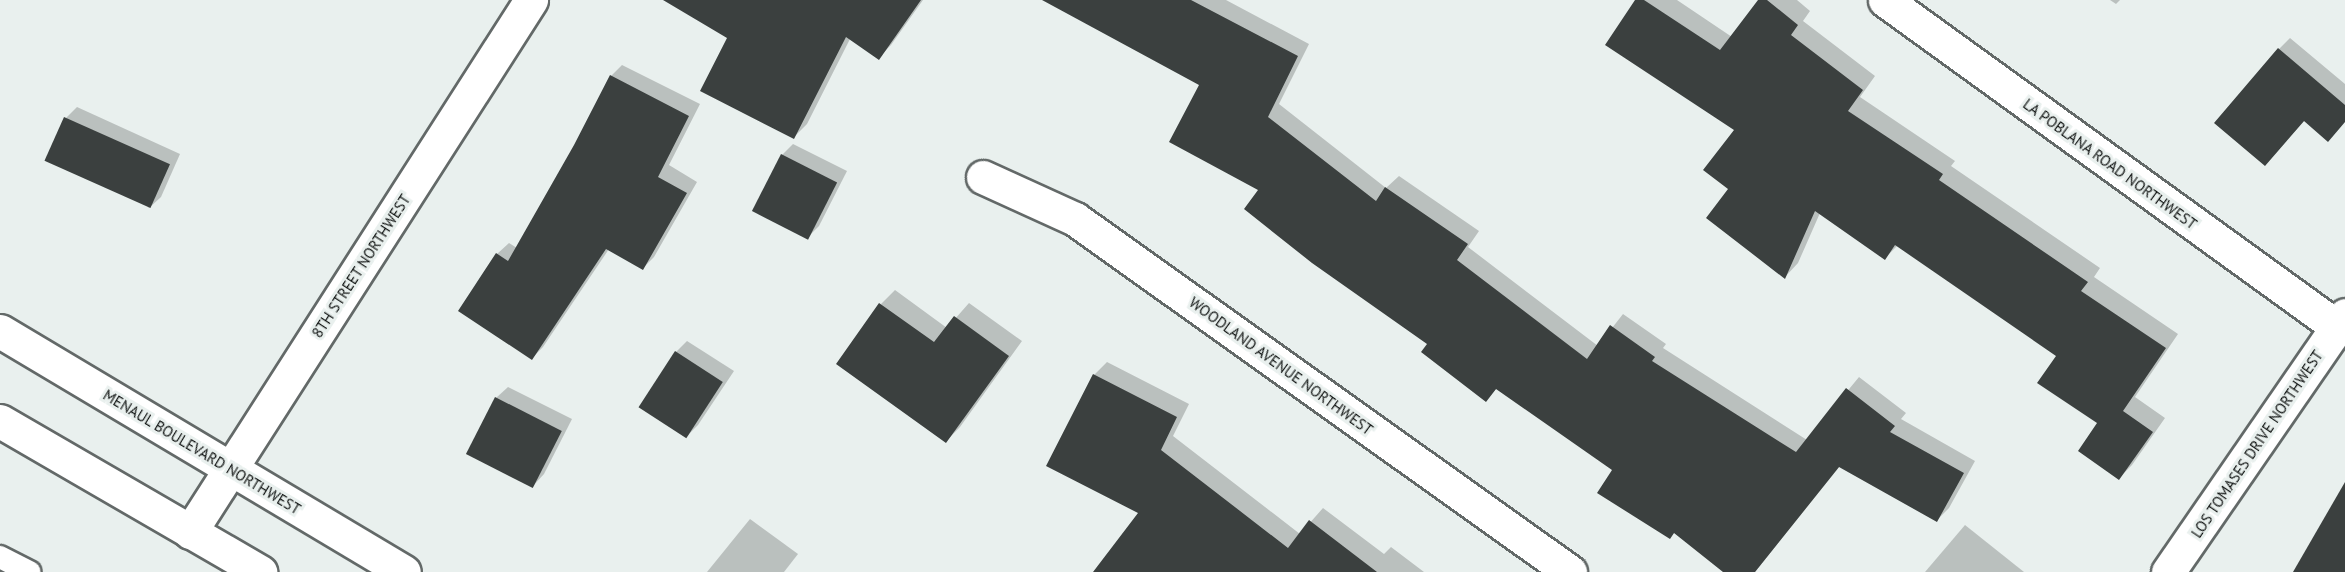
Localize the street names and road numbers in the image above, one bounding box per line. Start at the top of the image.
street label: LA POBLANA ROAD NORTHWEST [2019,95,2201,233]
street label: 8TH STREET NORTHWEST [308,191,414,341]
street label: WOODLAND AVENUE NORTHWEST [1185,293,1377,439]
street label: LOS TOMASES DRIVE NORTHWEST [2187,347,2327,541]
street label: MENAUL BOULEVARD NORTHWEST [100,386,304,518]

